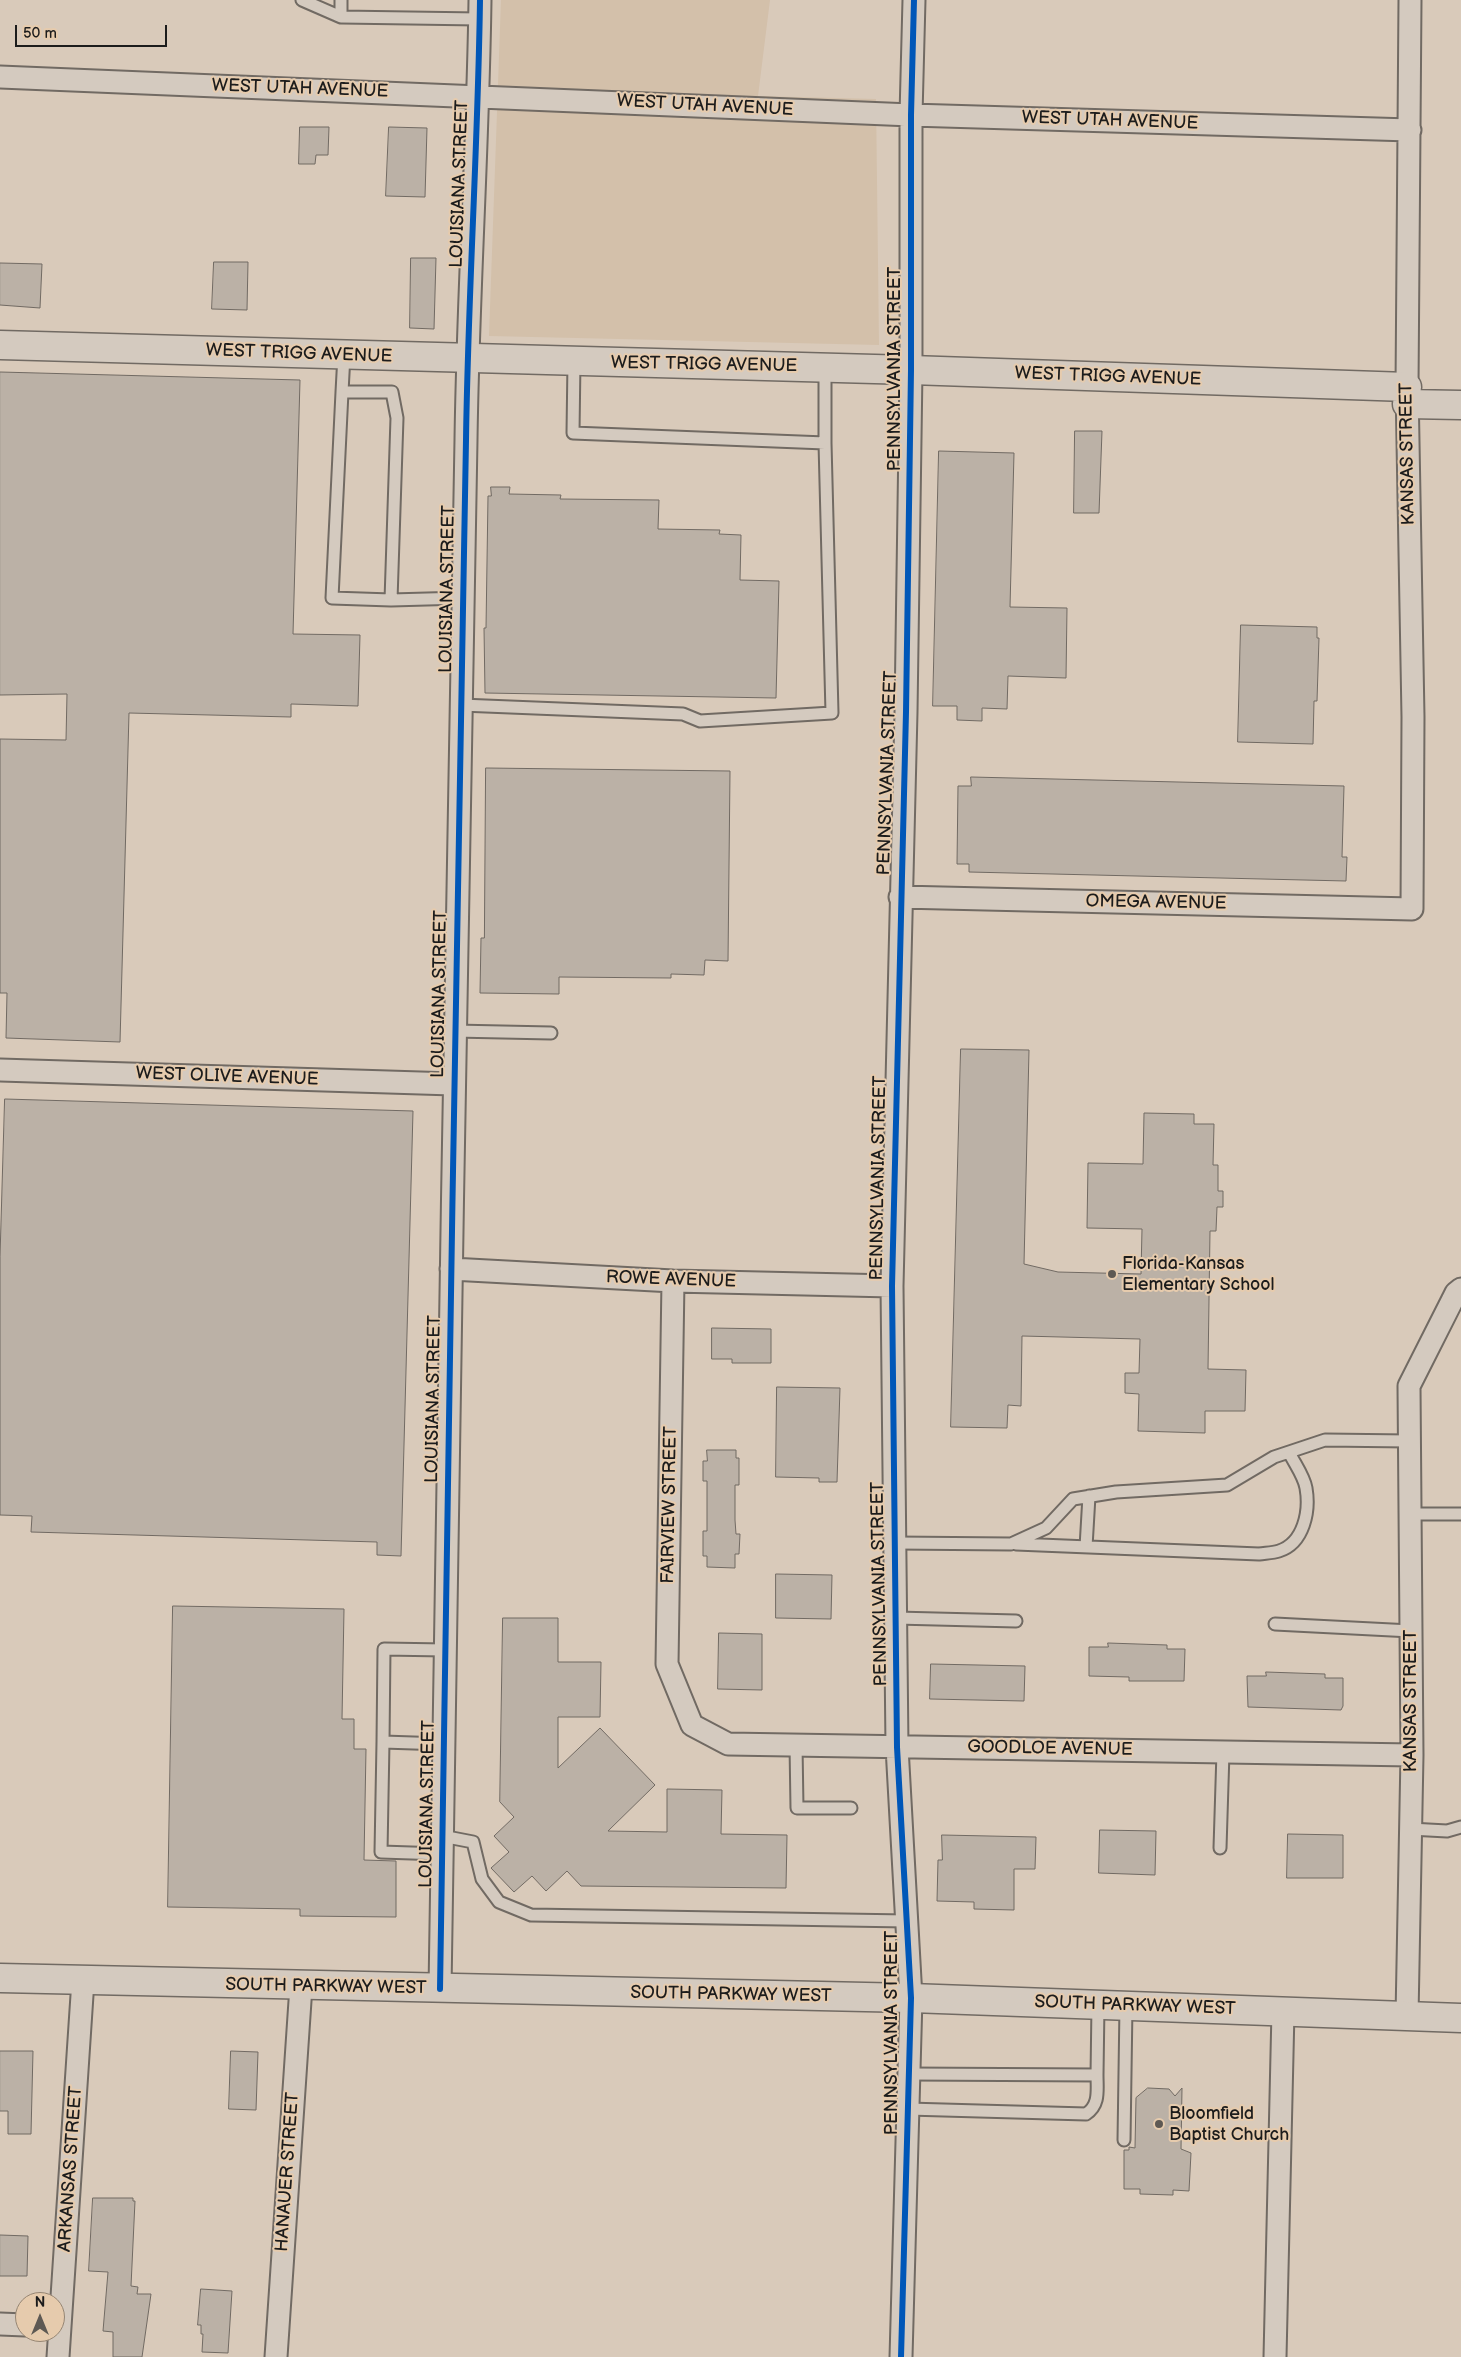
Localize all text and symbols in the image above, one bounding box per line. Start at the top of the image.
scale bar [18,15,170,47]
text: 50 m [23,24,57,43]
street label: WEST UTAH AVENUE [211,75,389,103]
street label: WEST UTAH AVENUE [616,91,794,121]
street label: LOUISIANA STREET [446,100,474,268]
street label: WEST UTAH AVENUE [1021,107,1199,135]
street label: PENNSYLVANIA STREET [884,267,906,471]
street label: WEST TRIGG AVENUE [205,340,393,368]
street label: WEST TRIGG AVENUE [611,353,797,377]
street label: WEST TRIGG AVENUE [1014,363,1202,391]
street label: KANSAS STREET [1396,383,1420,525]
street label: LOUISIANA STREET [436,505,460,673]
street label: PENNSYLVANIA STREET [874,670,902,876]
street label: OMEGA AVENUE [1085,891,1227,915]
street label: LOUISIANA STREET [428,910,452,1078]
street label: WEST OLIVE AVENUE [135,1063,319,1091]
street label: PENNSYLVANIA STREET [866,1075,892,1281]
place label: Florida-Kansas Elementary School [1122,1253,1275,1296]
street label: ROWE AVENUE [606,1267,736,1293]
marker: Florida-Kansas Elementary School [1106,1268,1118,1280]
street label: LOUISIANA STREET [422,1315,446,1483]
street label: FAIRVIEW STREET [658,1426,682,1584]
street label: PENNSYLVANIA STREET [867,1481,893,1687]
street label: KANSAS STREET [1400,1630,1422,1772]
street label: LOUISIANA STREET [416,1720,440,1888]
street label: GOODLOE AVENUE [967,1737,1133,1761]
street label: PENNSYLVANIA STREET [881,1931,903,2135]
street label: SOUTH PARKWAY WEST [225,1974,427,2000]
street label: SOUTH PARKWAY WEST [630,1982,832,2008]
street label: SOUTH PARKWAY WEST [1034,1992,1236,2020]
street label: ARKANSAS STREET [54,2085,88,2253]
street label: HANAUER STREET [272,2092,304,2252]
place label: Bloomfield Baptist Church [1169,2103,1289,2146]
marker: Bloomfield Baptist Church [1153,2118,1165,2130]
north arrow [15,2292,65,2342]
text: N [35,2294,45,2311]

